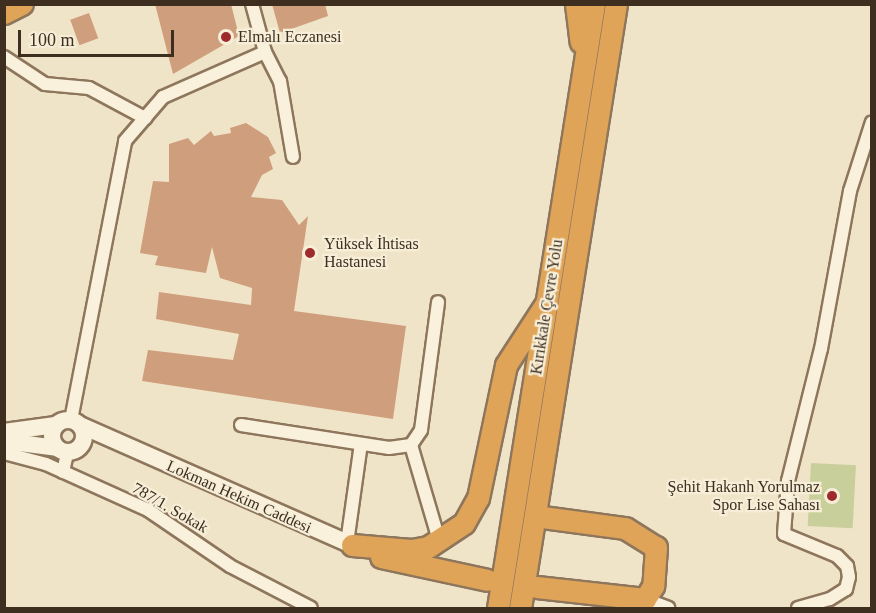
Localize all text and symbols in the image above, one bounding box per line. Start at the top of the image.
scale bar [21,18,177,56]
place label: Elmalı Eczanesi [238,27,342,47]
text: 100 m [29,30,75,50]
marker: Elmalı Eczanesi [219,30,233,44]
place label: Yüksek İhtisas Hastanesi [324,234,419,272]
street label: Kırıkkale Çevre Yolu [527,238,567,376]
marker: Yüksek İhtisas Hastanesi [301,244,319,262]
street label: Lokman Hekim Caddesi [164,456,314,538]
place label: Şehit Hakanh Yorulmaz Spor Lise Sahası [667,477,820,515]
street label: 787/1. Sokak [129,479,211,537]
marker: Şehit Hakanh Yorulmaz Spor Lise Sahası [825,489,839,503]

